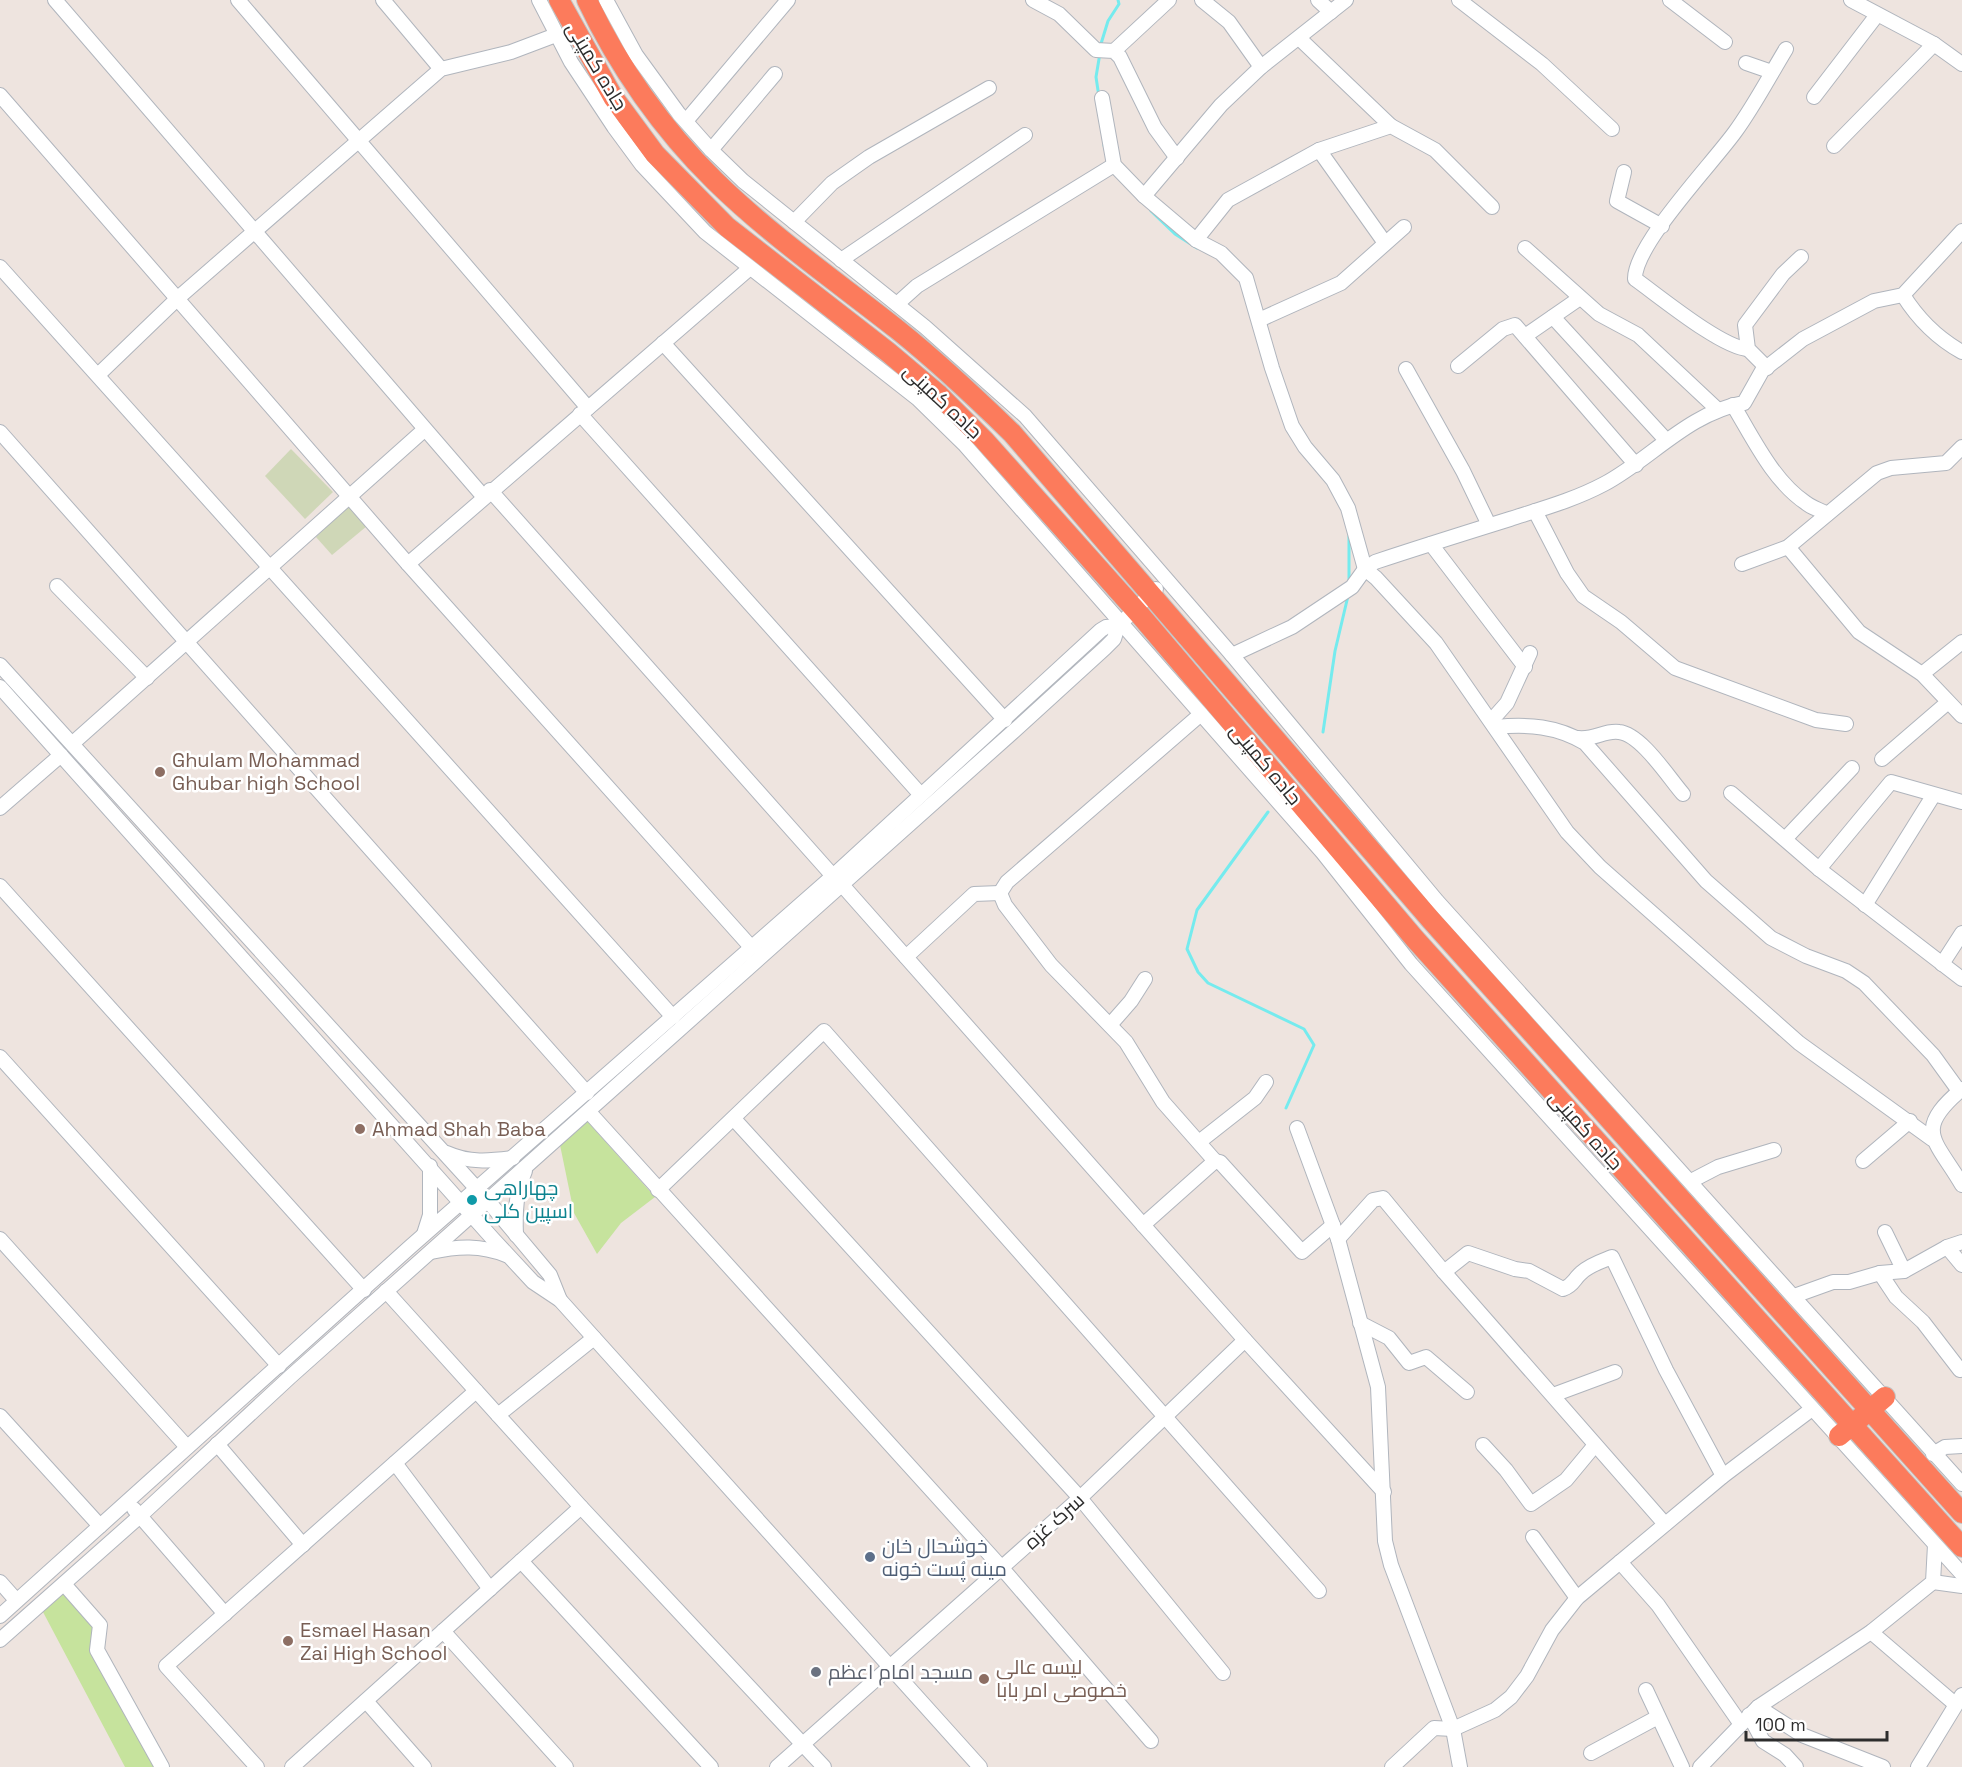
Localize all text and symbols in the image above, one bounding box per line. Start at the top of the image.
street label: جاده کمپنی [560,17,634,115]
street label: جاده کمپنی [898,358,988,444]
street label: جاده کمپنی [1224,718,1308,810]
place label: Ghulam Mohammad Ghubar high School [172,747,360,796]
marker: Ghulam Mohammad Ghubar high School [153,765,167,779]
street label: جاده کمپنی [1543,1085,1629,1175]
place label: Ahmad Shah Baba [372,1116,546,1142]
marker: Ahmad Shah Baba [353,1122,367,1136]
place label: چهاراهی اسپین کلی [484,1175,573,1224]
marker: چهاراهی اسپین کلی [465,1193,479,1207]
street label: سرک غزه [1018,1487,1090,1555]
place label: خوشحال خان مینه پُست خونه [882,1533,1007,1582]
marker: خوشحال خان مینه پُست خونه [863,1550,877,1564]
place label: Esmael Hasan Zai High School [300,1617,447,1666]
marker: Esmael Hasan Zai High School [281,1634,295,1648]
place label: لیسه عالی خصوصی امر بابا [996,1654,1127,1703]
place label: مسجد امام اعظم [828,1659,973,1686]
marker: مسجد امام اعظم [809,1665,823,1679]
marker: لیسه عالی خصوصی امر بابا [977,1672,991,1686]
scale bar [1746,1704,1887,1742]
text: 100 m [1755,1713,1806,1736]

